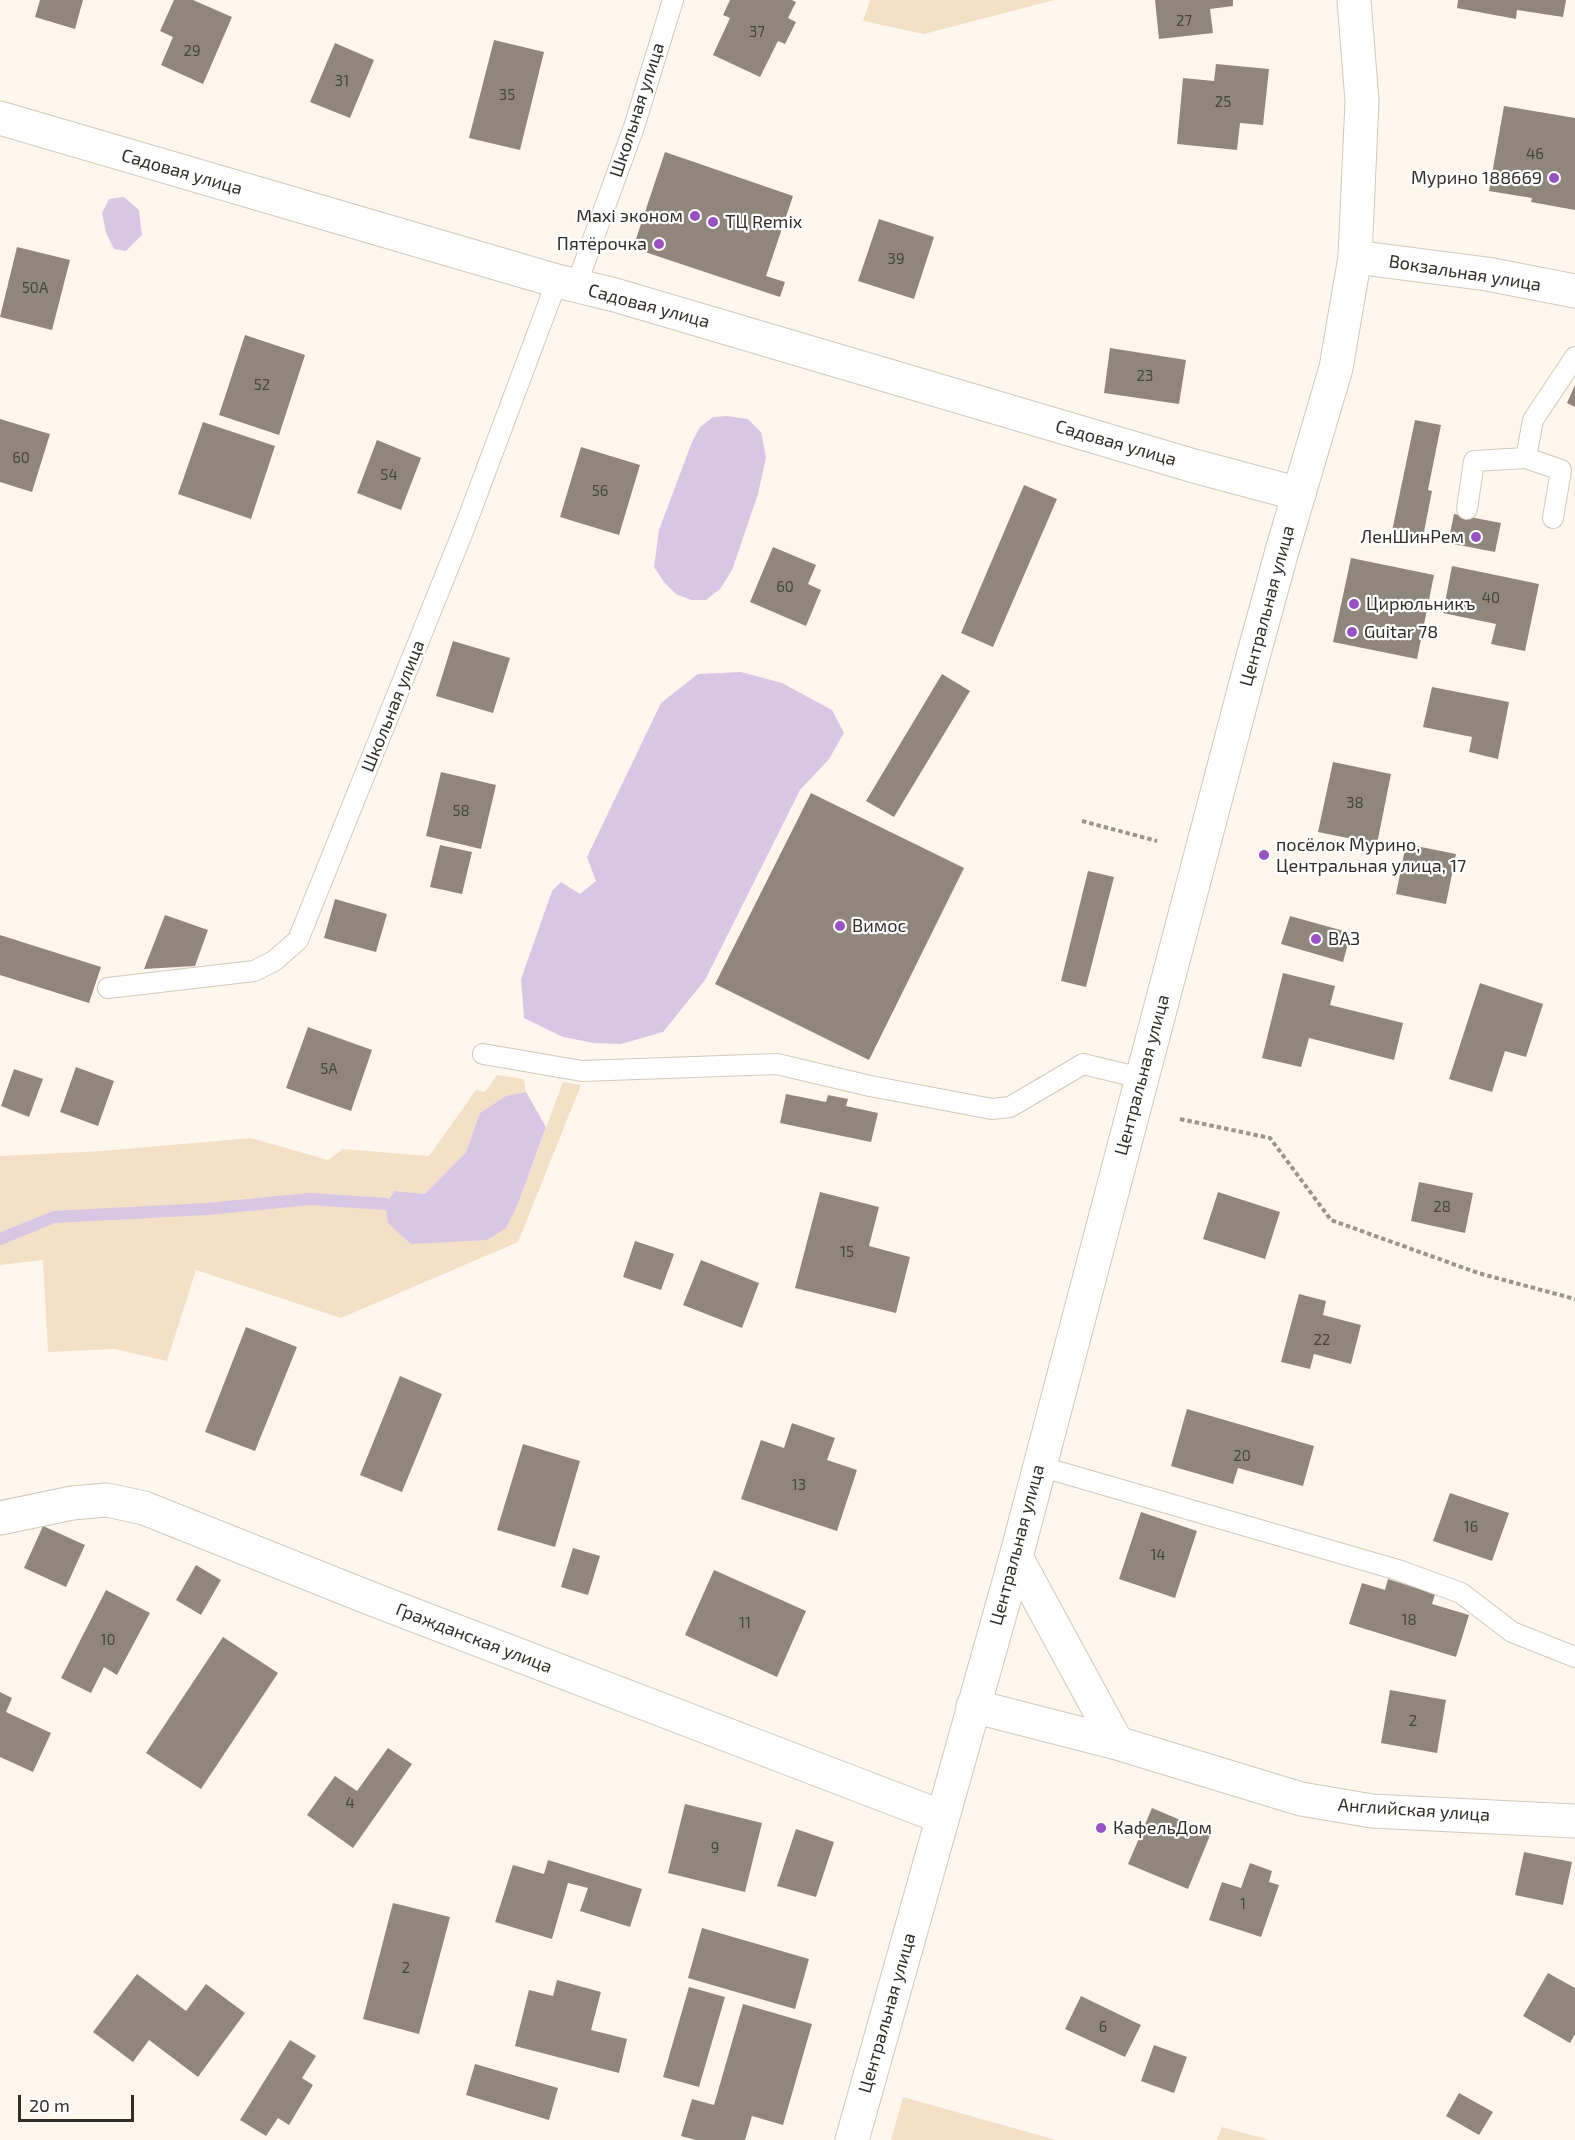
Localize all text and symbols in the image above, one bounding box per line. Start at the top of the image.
house number: 27 [1176,12,1192,30]
house number: 37 [749,23,765,41]
street label: Школьная улица [605,40,669,180]
house number: 29 [183,42,201,60]
house number: 31 [335,72,349,90]
house number: 35 [499,86,515,104]
house number: 25 [1215,93,1231,111]
street label: Садовая улица [119,144,245,200]
house number: 46 [1526,145,1544,163]
place label: Мурино 188669 [1411,167,1542,189]
marker: Мурино 188669 [1547,171,1561,185]
place label: Maxi эконом [576,205,683,227]
marker: Maxi эконом [688,209,702,223]
place label: ТЦ Remix [725,211,802,233]
marker: ТЦ Remix [706,215,720,229]
place label: Пятёрочка [557,233,647,255]
marker: Пятёрочка [652,237,666,251]
house number: 39 [888,250,904,268]
street label: Вокзальная улица [1387,250,1543,296]
house number: 50А [22,279,48,297]
street label: Садовая улица [586,279,712,333]
house number: 23 [1137,367,1153,385]
house number: 52 [254,376,270,394]
street label: Садовая улица [1053,415,1179,471]
house number: 60 [12,449,30,467]
house number: 54 [380,466,398,484]
house number: 56 [592,482,608,500]
street label: Центральная улица [1235,523,1299,689]
place label: ЛенШинРем [1361,526,1464,548]
marker: ЛенШинРем [1469,530,1483,544]
house number: 60 [776,578,794,596]
house number: 40 [1482,589,1500,607]
place label: Цирюльникъ [1366,593,1475,615]
marker: Цирюльникъ [1347,597,1361,611]
place label: Guitar 78 [1364,621,1438,643]
marker: Guitar 78 [1345,625,1359,639]
street label: Школьная улица [357,637,429,775]
house number: 38 [1346,794,1364,812]
house number: 58 [452,802,470,820]
place label: посёлок Мурино, Центральная улица, 17 [1276,834,1466,876]
marker: посёлок Мурино, Центральная улица, 17 [1257,848,1271,862]
place label: Вимос [852,915,906,937]
marker: Вимос [833,919,847,933]
place label: ВАЗ [1328,928,1360,950]
marker: ВАЗ [1309,932,1323,946]
street label: Центральная улица [1110,992,1174,1158]
house number: 5А [320,1060,338,1078]
house number: 28 [1433,1198,1451,1216]
house number: 15 [840,1243,854,1261]
house number: 22 [1314,1331,1330,1349]
house number: 20 [1233,1447,1251,1465]
street label: Центральная улица [985,1462,1049,1628]
house number: 13 [792,1476,806,1494]
house number: 16 [1464,1518,1478,1536]
house number: 14 [1150,1546,1166,1564]
street label: Гражданская улица [393,1598,555,1678]
house number: 18 [1401,1611,1417,1629]
house number: 11 [739,1614,751,1632]
house number: 10 [100,1631,116,1649]
house number: 2 [1409,1712,1417,1730]
house number: 4 [345,1794,355,1812]
street label: Английская улица [1337,1794,1491,1826]
place label: КафельДом [1113,1817,1212,1839]
marker: КафельДом [1094,1821,1108,1835]
house number: 9 [711,1839,719,1857]
house number: 1 [1240,1895,1246,1913]
street label: Центральная улица [854,1930,920,2096]
house number: 2 [402,1959,410,1977]
house number: 6 [1099,2018,1107,2036]
scale bar [21,2083,136,2121]
text: 20 m [29,2094,70,2116]

